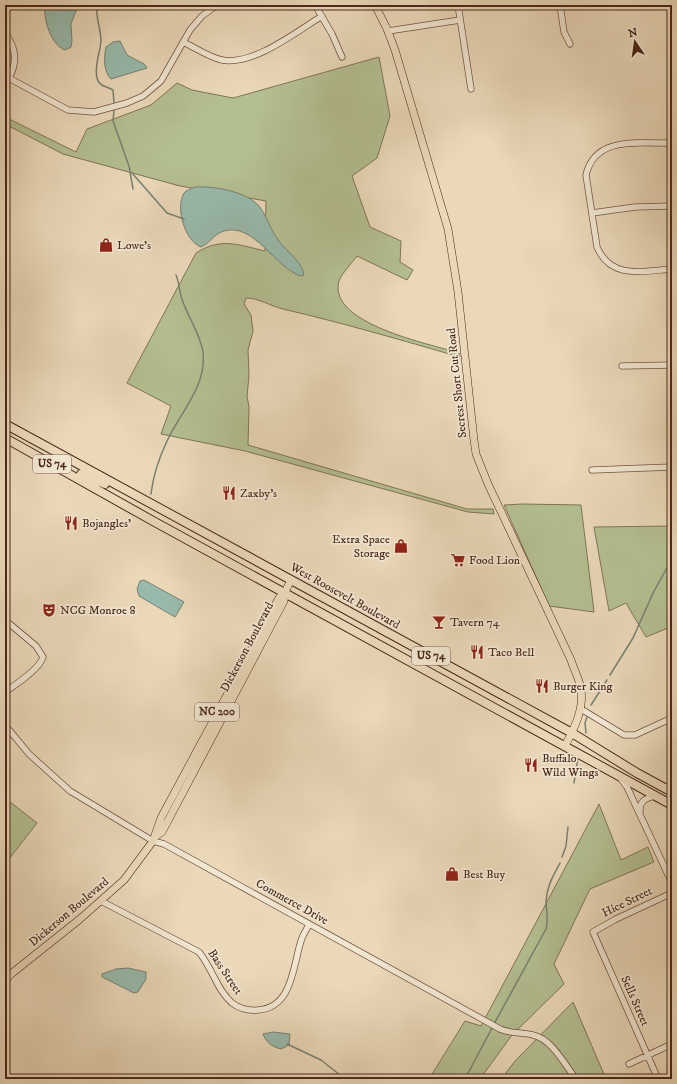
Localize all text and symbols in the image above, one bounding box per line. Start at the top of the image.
north arrow [615,22,655,62]
text: N [627,25,639,41]
shop icon: Lowe's [98,237,114,253]
place label: Lowe's [117,238,151,253]
street label: Secrest Short Cut Road [444,327,470,439]
road number: US 74 [33,455,71,473]
restaurant icon: Zaxby's [221,485,237,501]
place label: Zaxby's [240,486,277,501]
restaurant icon: Bojangles' [63,515,79,531]
place label: Bojangles' [82,516,131,531]
place label: Extra Space Storage [332,532,390,561]
shop icon: Extra Space Storage [393,538,409,554]
supermarket icon: Food Lion [450,552,466,568]
place label: Food Lion [469,553,521,568]
street label: West Roosevelt Boulevard [287,559,402,632]
street label: Dickerson Boulevard [217,599,277,695]
theatre icon: NCG Monroe 8 [41,602,57,618]
place label: NCG Monroe 8 [60,603,135,618]
bar icon: Tavern 74 [431,614,447,630]
place label: Tavern 74 [450,615,501,630]
restaurant icon: Taco Bell [469,644,485,660]
place label: Taco Bell [488,645,535,660]
road number: US 74 [412,647,450,665]
restaurant icon: Burger King [534,678,550,694]
place label: Burger King [553,679,612,694]
road number: NC 200 [195,703,239,721]
place label: Buffalo Wild Wings [541,751,598,780]
restaurant icon: Buffalo Wild Wings [523,757,539,773]
shop icon: Best Buy [444,866,460,882]
place label: Best Buy [463,867,505,882]
street label: Dickerson Boulevard [26,874,112,950]
street label: Commerce Drive [253,876,331,928]
street label: Hice Street [599,883,655,921]
street label: Bass Street [204,946,246,998]
street label: Sells Street [617,974,653,1029]

